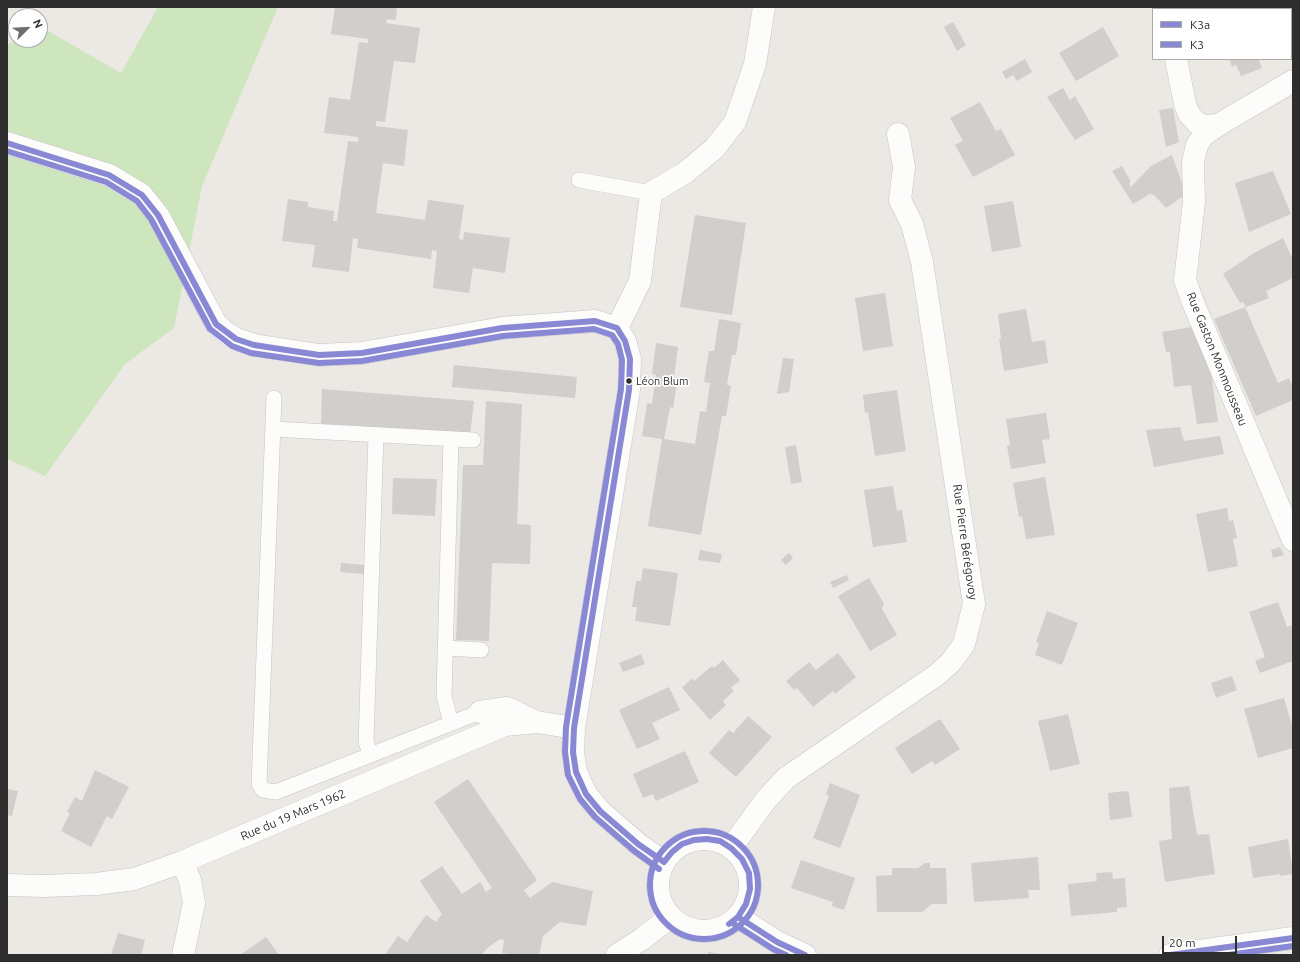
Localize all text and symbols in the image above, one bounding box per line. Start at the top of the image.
north arrow [8,8,48,48]
legend [1152,8,1292,60]
text: N [31,17,45,30]
text: K3a [1190,18,1210,31]
text: K3 [1190,38,1204,51]
street label: Rue Gaston Monmousseau [1184,290,1250,428]
place label: Léon Blum [636,374,689,388]
marker: Léon Blum [624,376,634,386]
street label: Rue Pierre Bérégovoy [950,483,980,601]
street label: Rue du 19 Mars 1962 [238,786,348,844]
scale bar [1164,928,1239,954]
text: 20 m [1169,936,1196,949]

